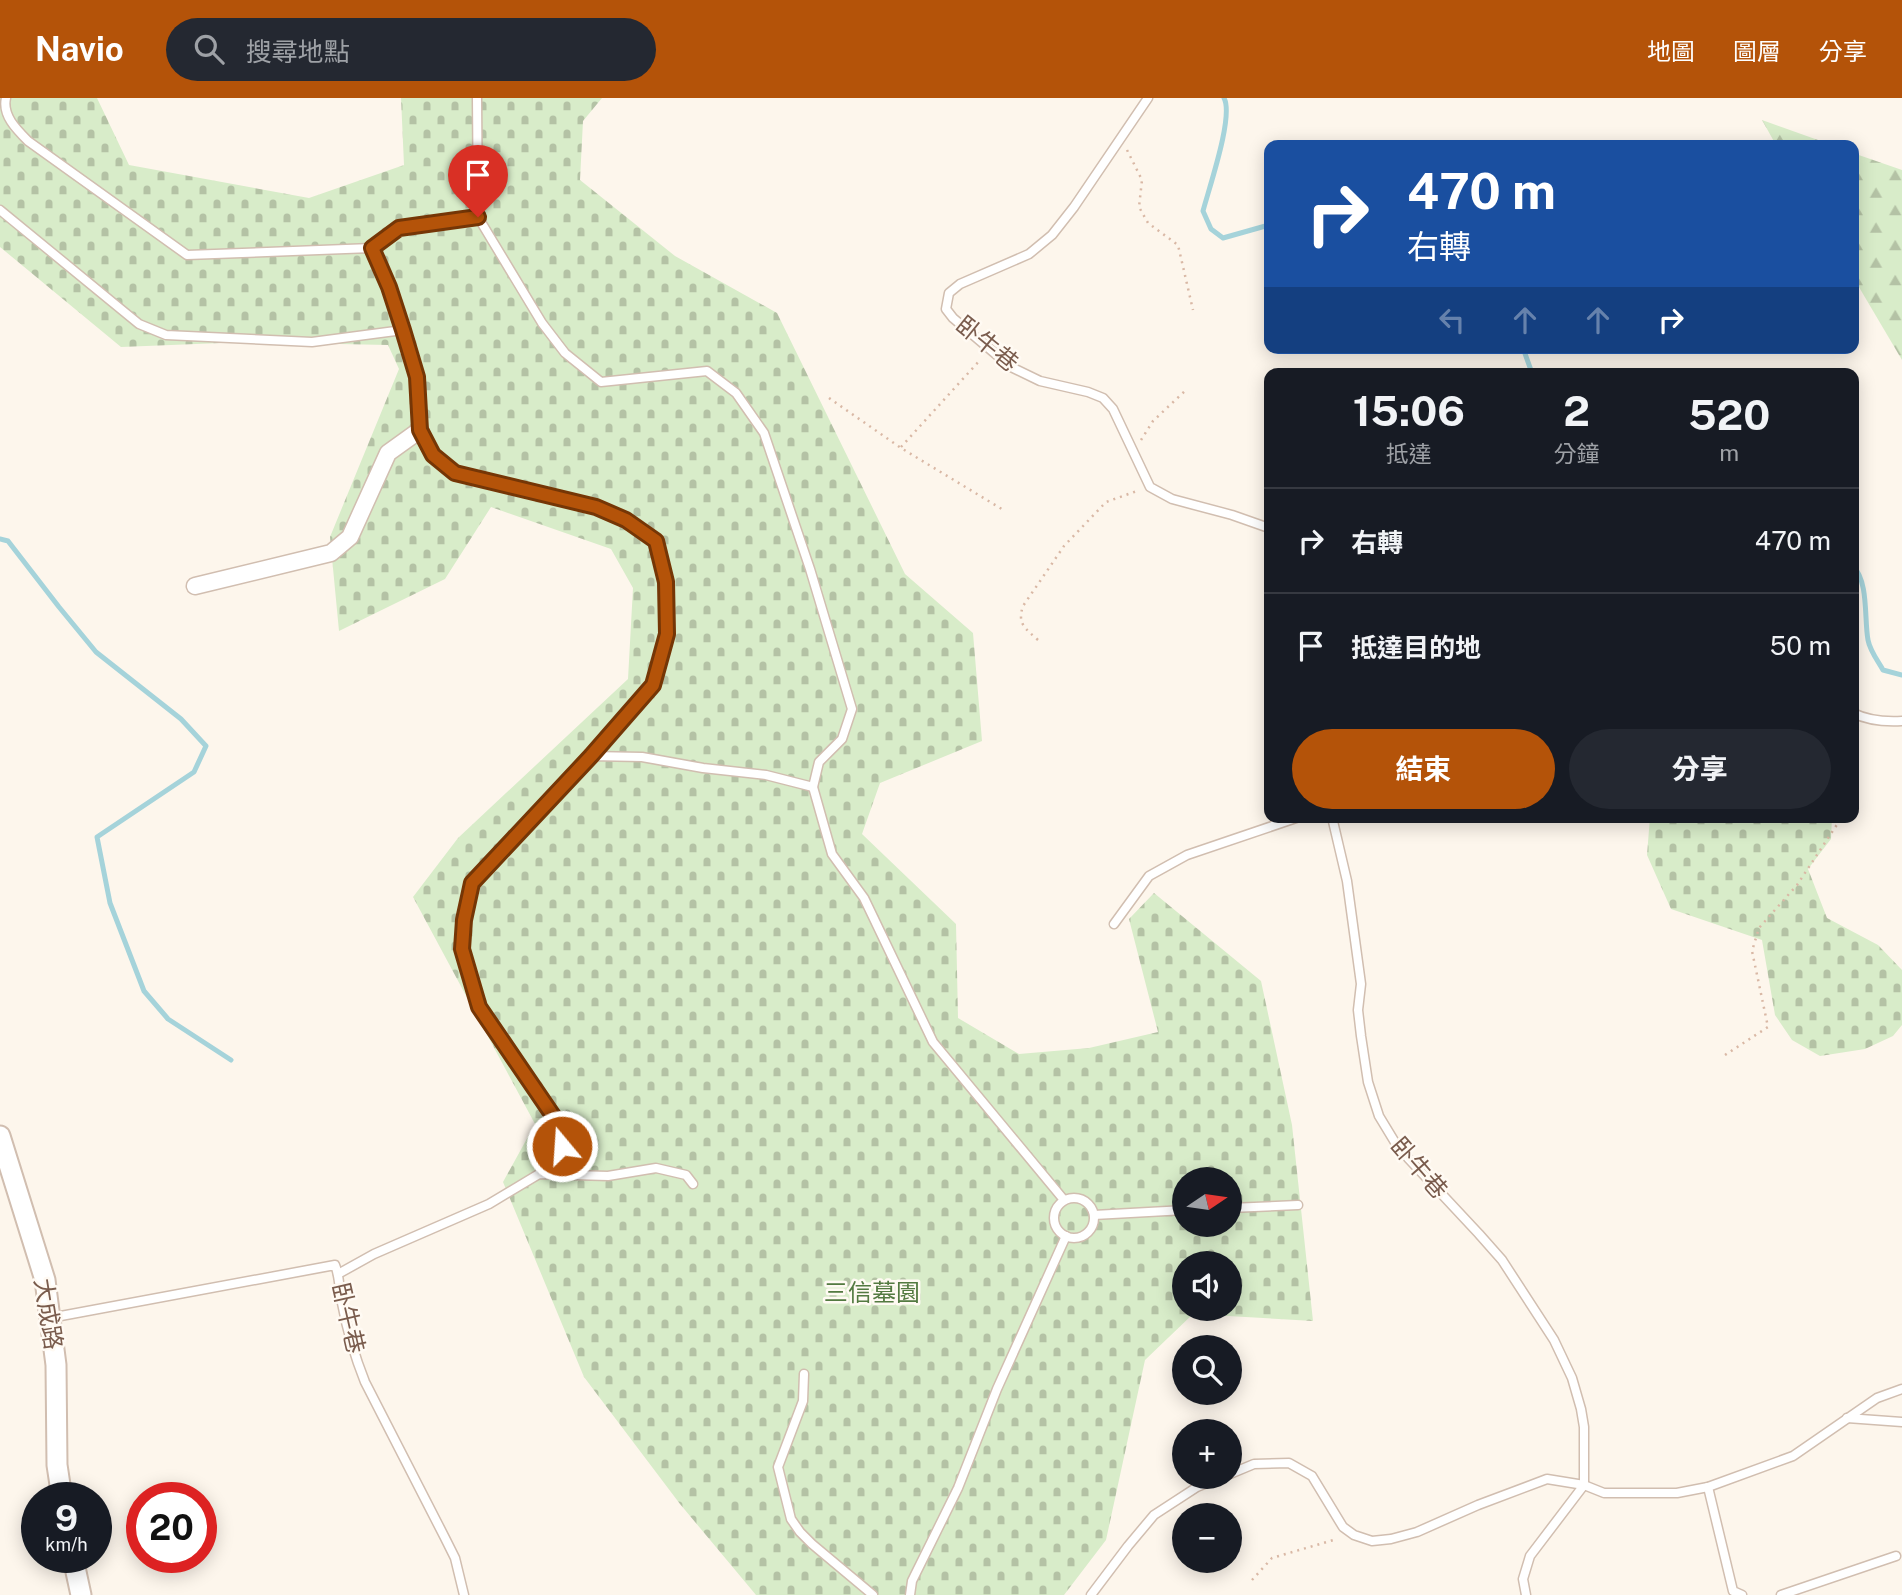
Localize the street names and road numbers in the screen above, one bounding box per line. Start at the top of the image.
street label: 卧牛巷 [951,310,1024,377]
street label: 卧牛巷 [1386,1131,1454,1204]
street label: 大成路 [30,1276,68,1352]
street label: 卧牛巷 [327,1280,371,1356]

